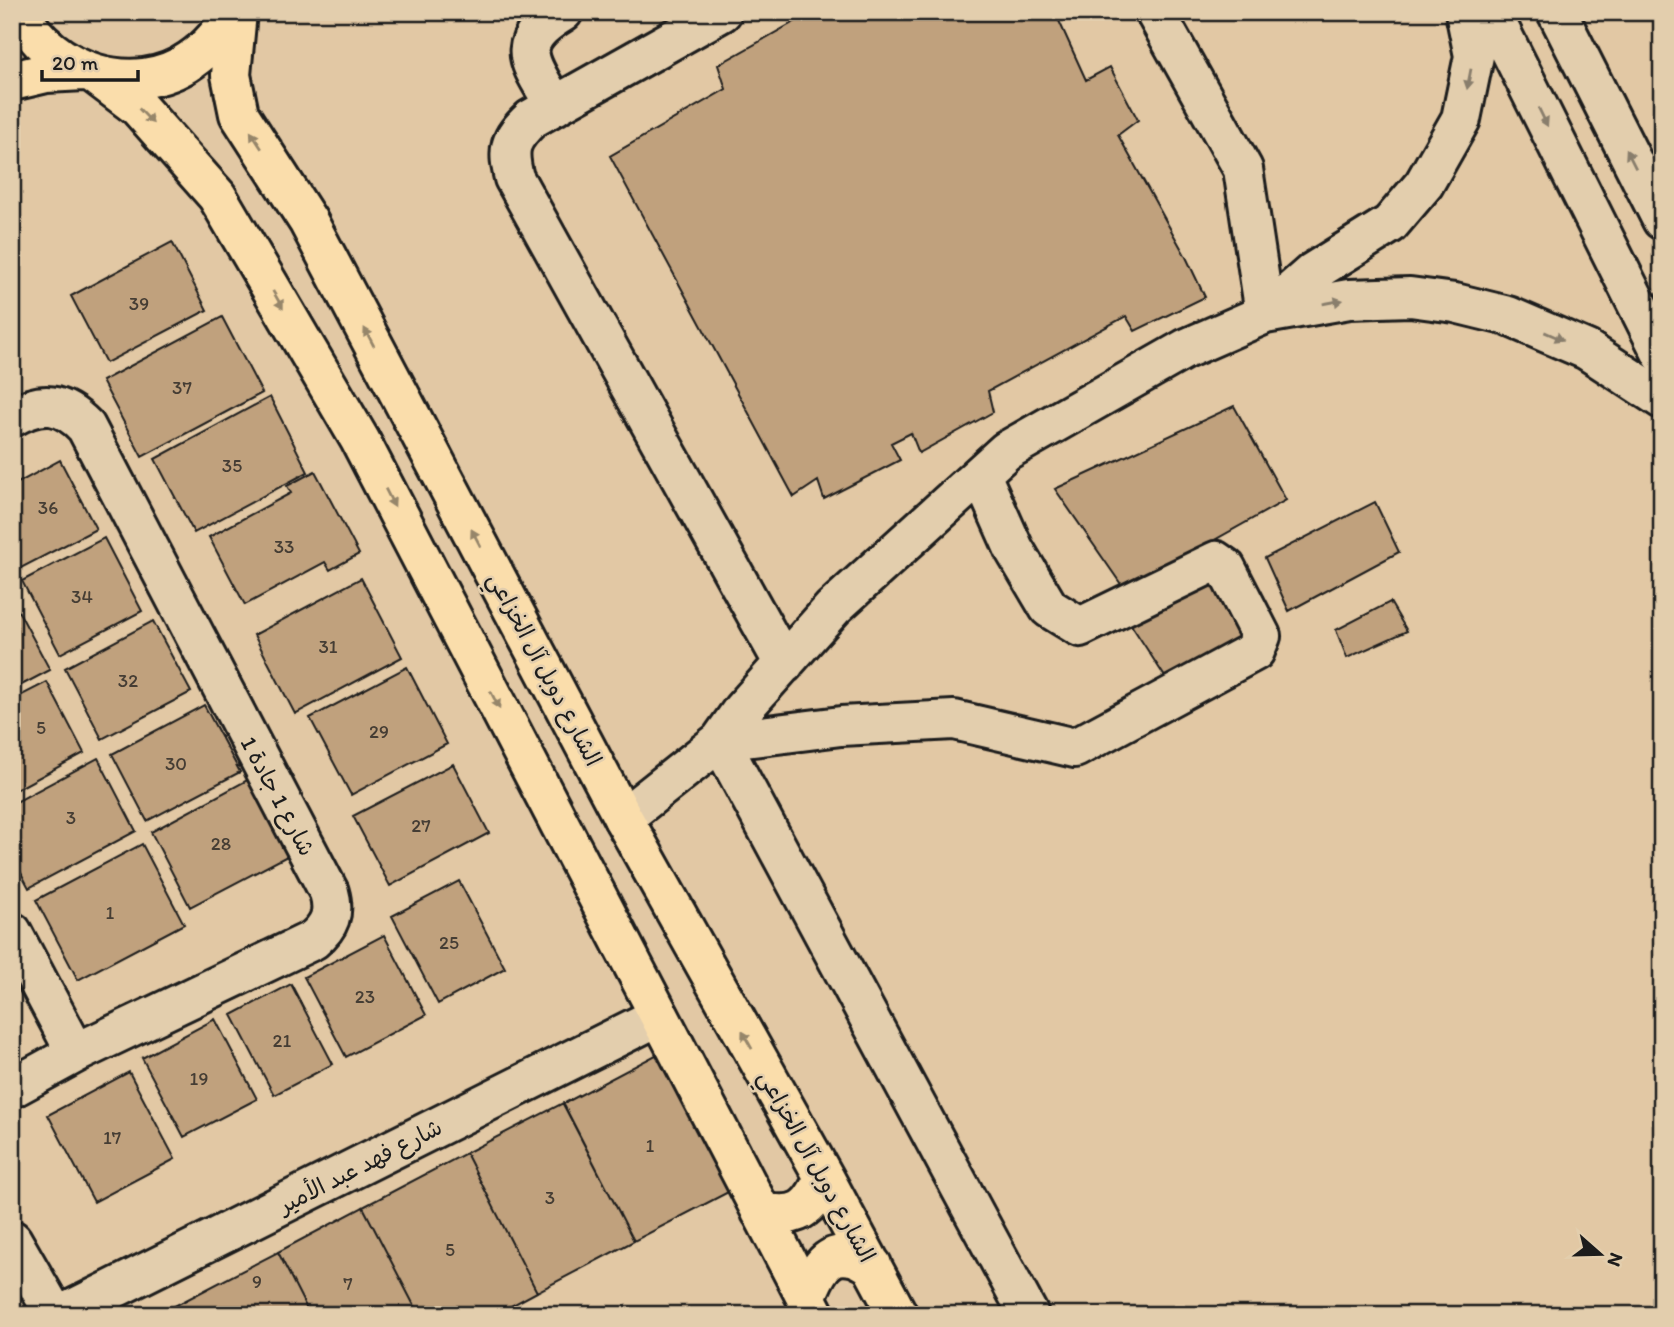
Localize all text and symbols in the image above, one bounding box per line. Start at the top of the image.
scale bar [42,38,138,82]
text: 20 m [52,50,99,75]
one-way arrow [1463,68,1474,90]
one-way arrow [138,107,154,124]
one-way arrow [1537,107,1548,127]
one-way arrow [249,131,262,150]
one-way arrow [1625,149,1636,169]
one-way arrow [272,291,284,310]
house number: 39 [129,292,149,315]
one-way arrow [1322,296,1344,307]
one-way arrow [364,327,376,347]
one-way arrow [1544,330,1564,342]
house number: 37 [172,376,192,399]
house number: 35 [222,454,242,477]
one-way arrow [385,488,396,508]
house number: 36 [38,496,58,519]
one-way arrow [470,528,482,548]
house number: 33 [274,535,294,558]
street label: الشارع دوبل آل الخزاعي [476,567,608,774]
house number: 34 [71,585,93,608]
house number: 31 [318,635,338,658]
house number: 32 [118,669,138,692]
one-way arrow [489,690,500,710]
house number: 5 [36,716,46,739]
house number: 29 [369,720,389,743]
street label: شارع 1 جادة 1 [233,731,321,862]
house number: 30 [165,752,187,775]
house number: 3 [66,806,76,829]
house number: 27 [411,814,431,837]
house number: 28 [211,832,231,855]
house number: 1 [106,901,115,924]
house number: 25 [439,931,459,954]
house number: 23 [355,985,375,1008]
house number: 21 [273,1029,292,1052]
one-way arrow [742,1030,753,1050]
street label: الشارع دوبل آل الخزاعي [746,1065,881,1270]
house number: 19 [190,1067,208,1090]
street label: شارع فهد عبد الأمير [271,1111,448,1222]
house number: 17 [103,1126,121,1149]
house number: 1 [646,1134,655,1157]
house number: 3 [545,1186,555,1209]
north arrow [1566,1218,1636,1288]
house number: 5 [445,1238,455,1261]
text: N [1603,1250,1629,1270]
house number: 9 [252,1270,262,1293]
house number: 7 [343,1272,353,1295]

